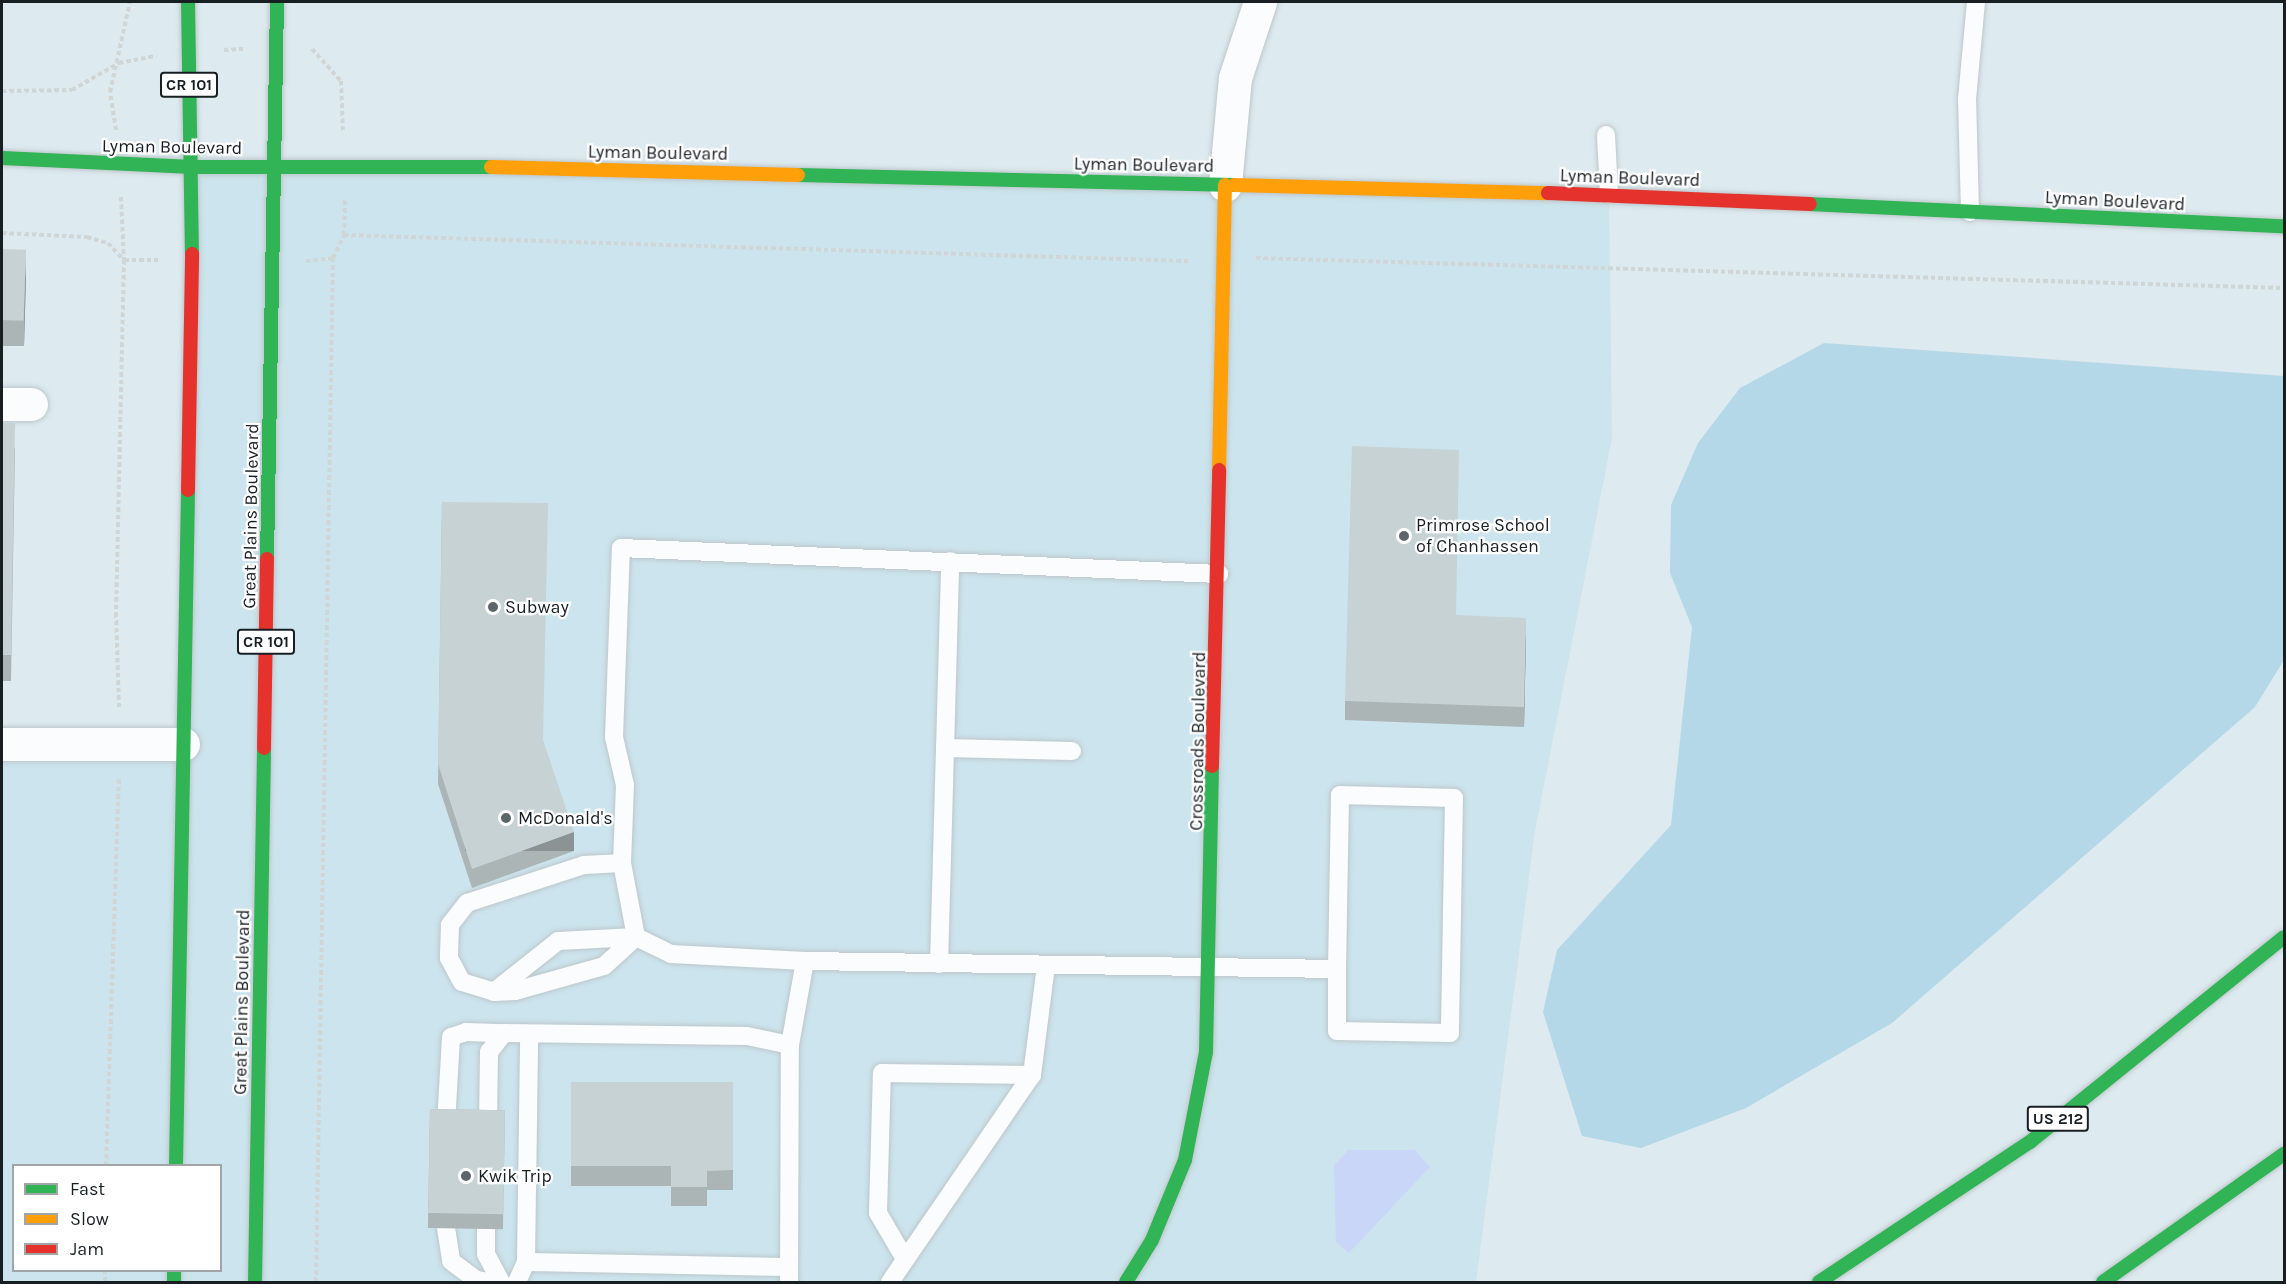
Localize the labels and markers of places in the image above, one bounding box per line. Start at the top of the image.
place label: Primrose School of Chanhassen [1416,515,1550,558]
marker: Primrose School of Chanhassen [1397,529,1411,543]
place label: Subway [505,596,569,618]
marker: Subway [486,600,500,614]
place label: McDonald's [518,807,613,829]
marker: McDonald's [499,811,513,825]
place label: Kwik Trip [478,1165,552,1187]
marker: Kwik Trip [459,1169,473,1183]

